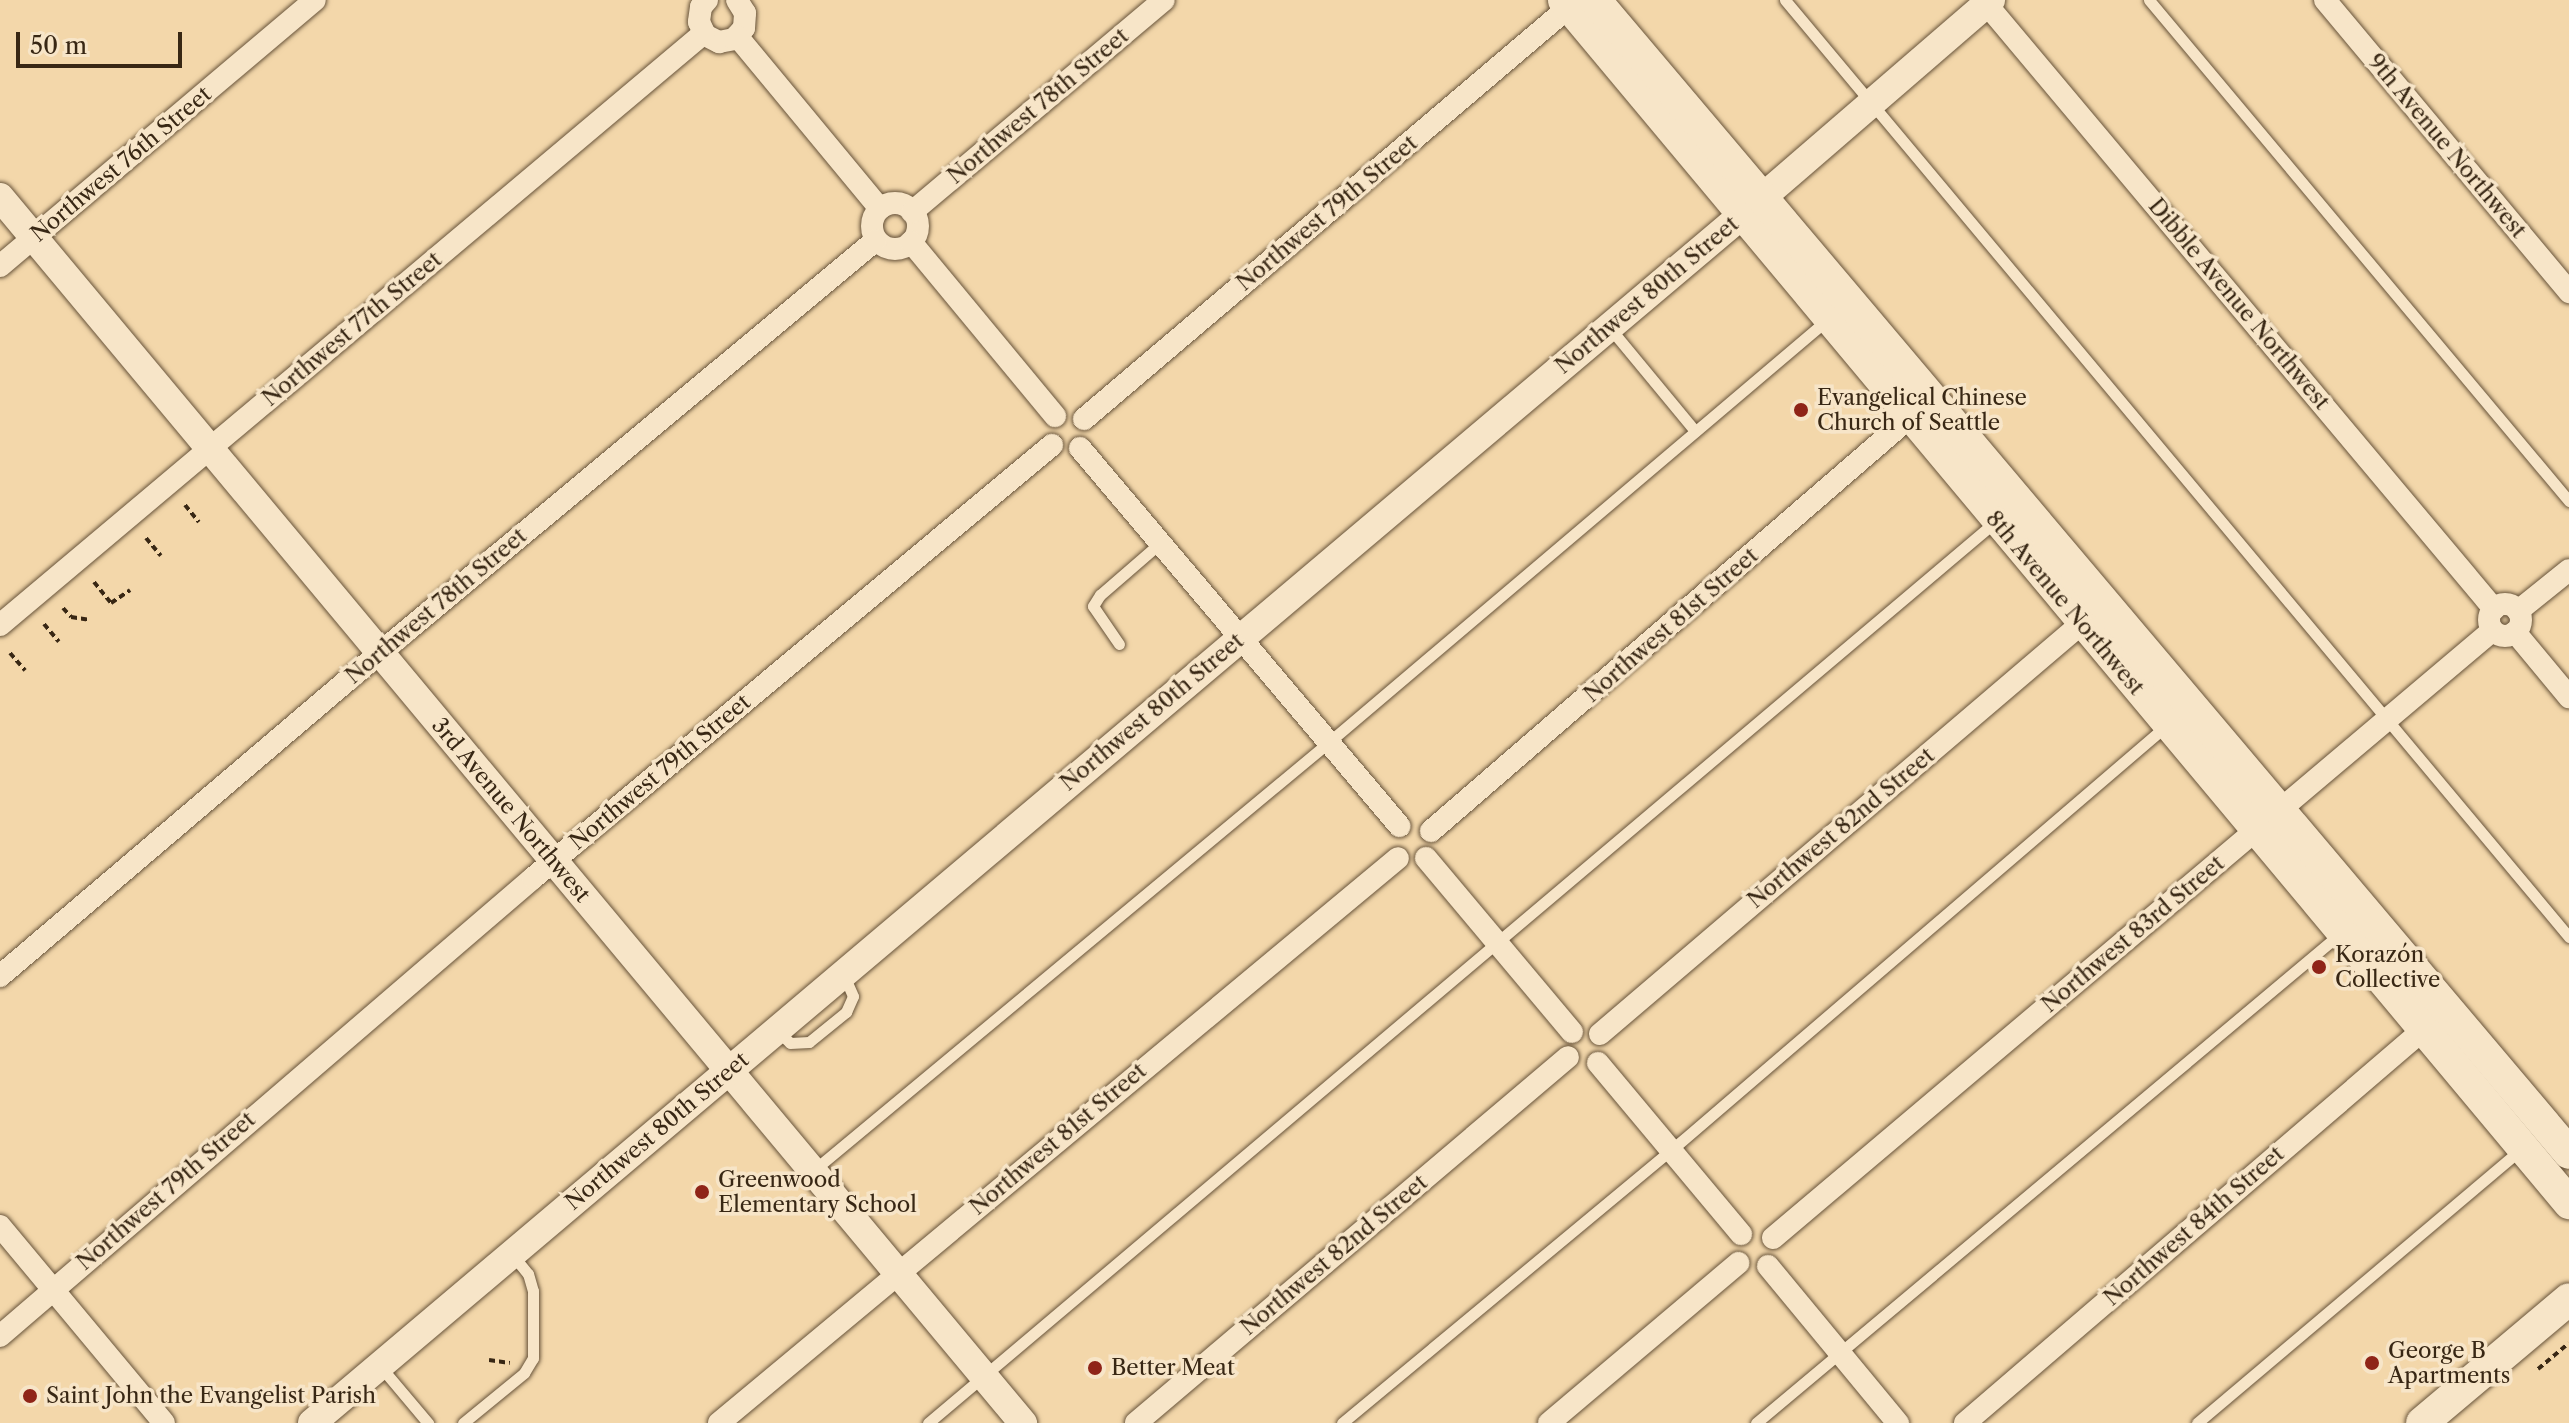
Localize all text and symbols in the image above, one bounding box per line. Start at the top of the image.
scale bar [20,16,186,66]
street label: Northwest 78th Street [942,23,1134,189]
text: 50 m [30,31,87,60]
street label: 9th Avenue Northwest [2362,48,2532,244]
street label: Northwest 76th Street [25,81,217,247]
street label: Northwest 79th Street [1231,130,1423,296]
street label: Dibble Avenue Northwest [2143,193,2335,415]
street label: Northwest 80th Street [1550,211,1744,379]
street label: Northwest 77th Street [257,246,447,412]
place label: Evangelical Chinese Church of Seattle [1817,384,2027,436]
marker: Evangelical Chinese Church of Seattle [1792,401,1810,419]
street label: 8th Avenue Northwest [1980,505,2150,701]
street label: Northwest 78th Street [340,523,532,689]
street label: Northwest 81st Street [1579,542,1763,708]
street label: Northwest 80th Street [1055,628,1249,796]
street label: Northwest 79th Street [564,689,756,855]
street label: 3rd Avenue Northwest [426,712,596,908]
street label: Northwest 82nd Street [1742,742,1940,914]
street label: Northwest 83rd Street [2036,850,2230,1018]
place label: Korazón Collective [2335,941,2440,992]
marker: Korazón Collective [2310,958,2328,976]
street label: Northwest 80th Street [560,1047,754,1215]
street label: Northwest 81st Street [964,1058,1152,1220]
street label: Northwest 79th Street [71,1106,261,1276]
street label: Northwest 84th Street [2099,1141,2289,1311]
place label: Greenwood Elementary School [718,1166,917,1218]
street label: Northwest 82nd Street [1235,1169,1433,1341]
marker: Greenwood Elementary School [693,1183,711,1201]
place label: George B Apartments [2388,1337,2510,1388]
marker: George B Apartments [2363,1354,2381,1372]
place label: Better Meat [1111,1355,1235,1381]
marker: Better Meat [1086,1359,1104,1377]
place label: Saint John the Evangelist Parish [46,1383,376,1409]
marker: Saint John the Evangelist Parish [21,1387,39,1405]

